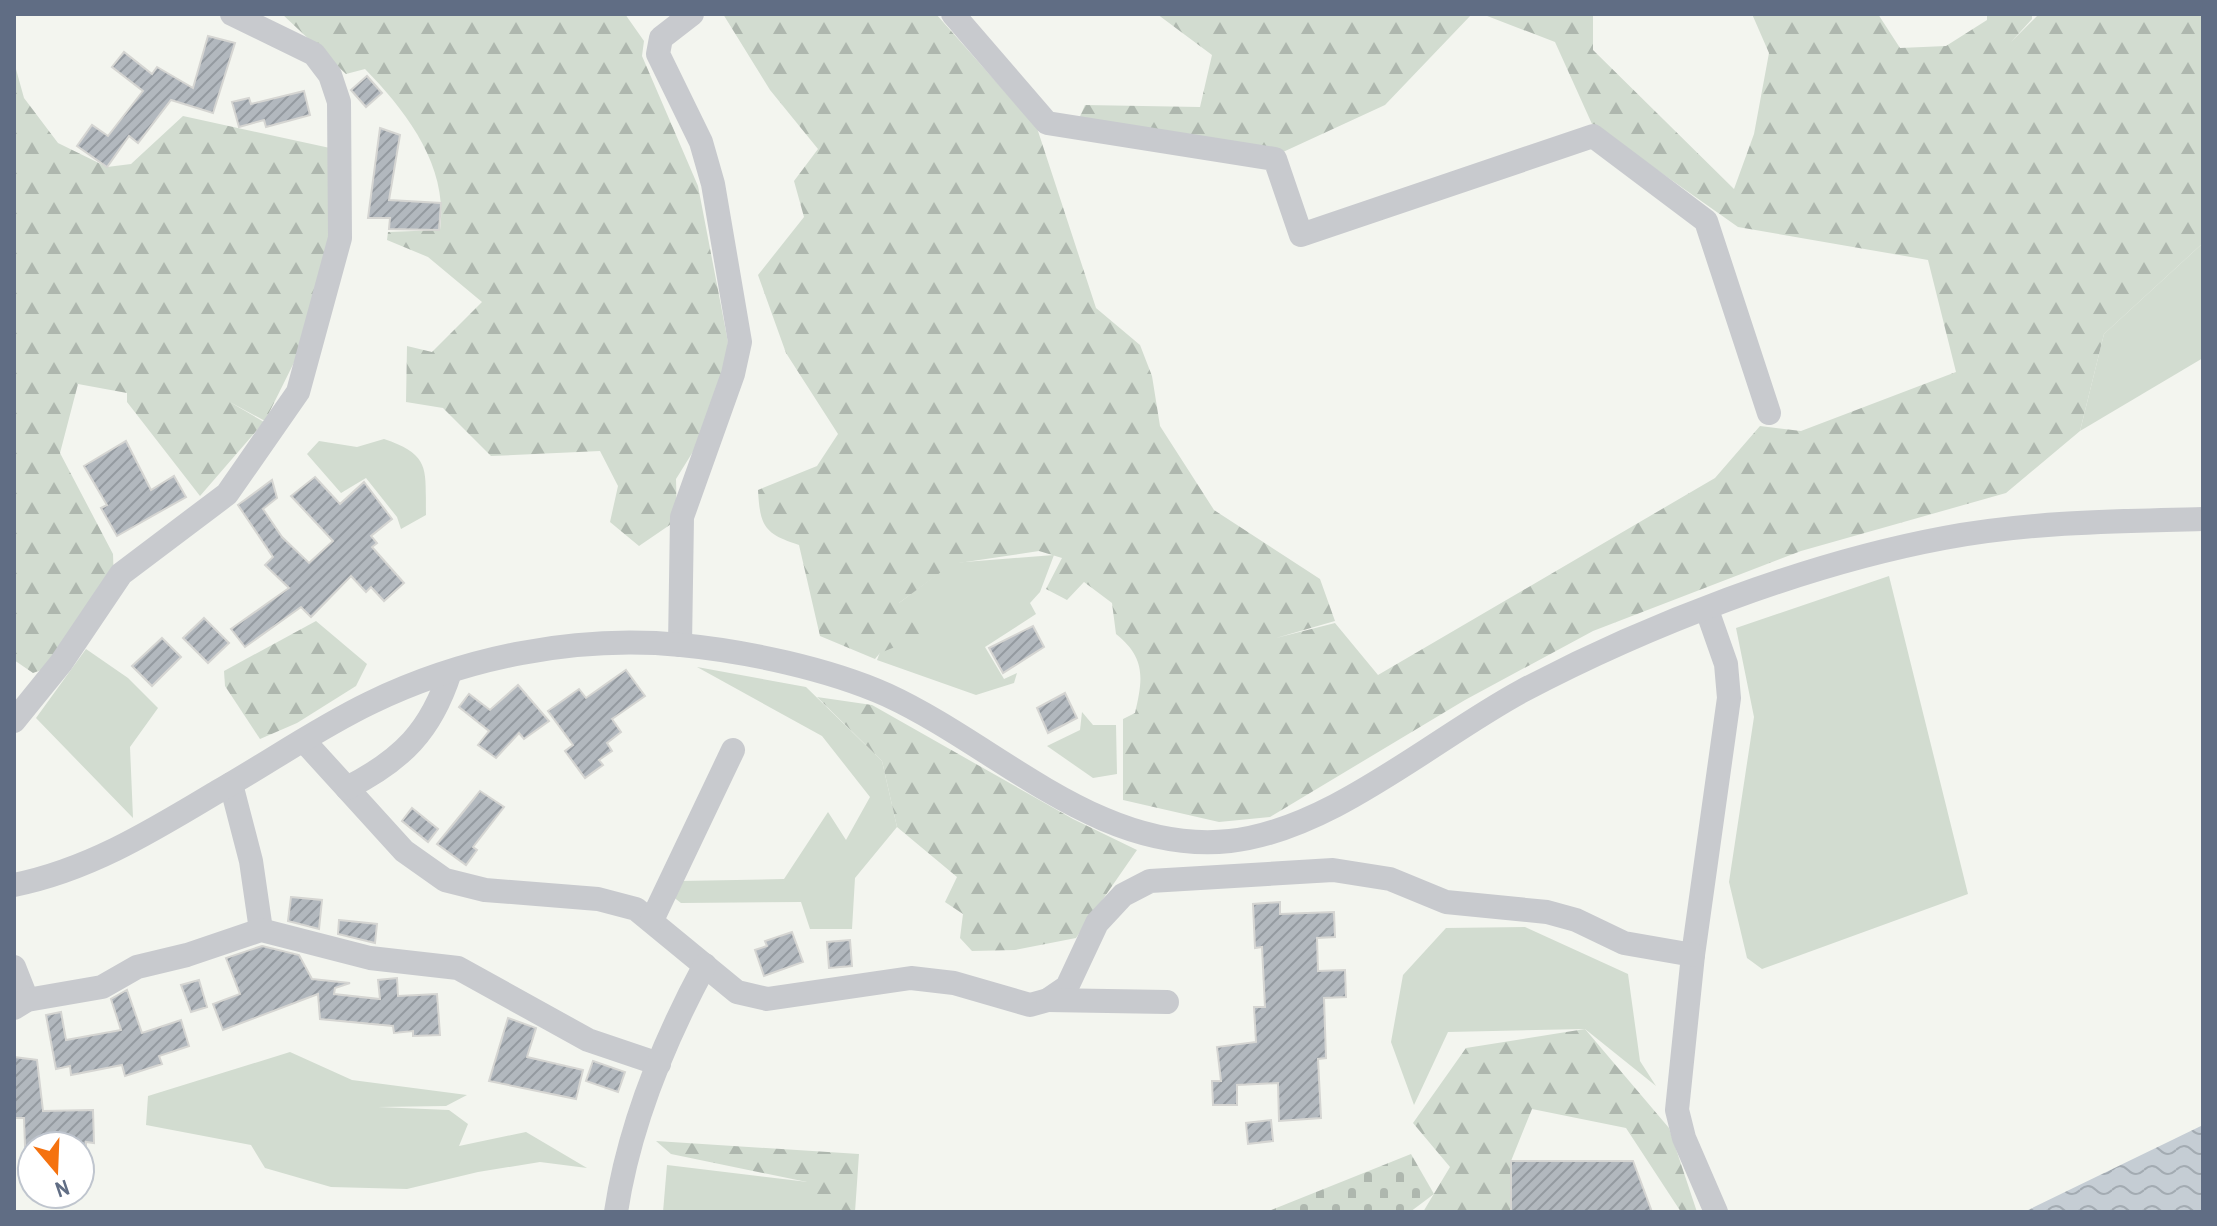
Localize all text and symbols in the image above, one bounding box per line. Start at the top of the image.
north arrow [16,1130,96,1210]
text: N [51,1173,74,1205]

